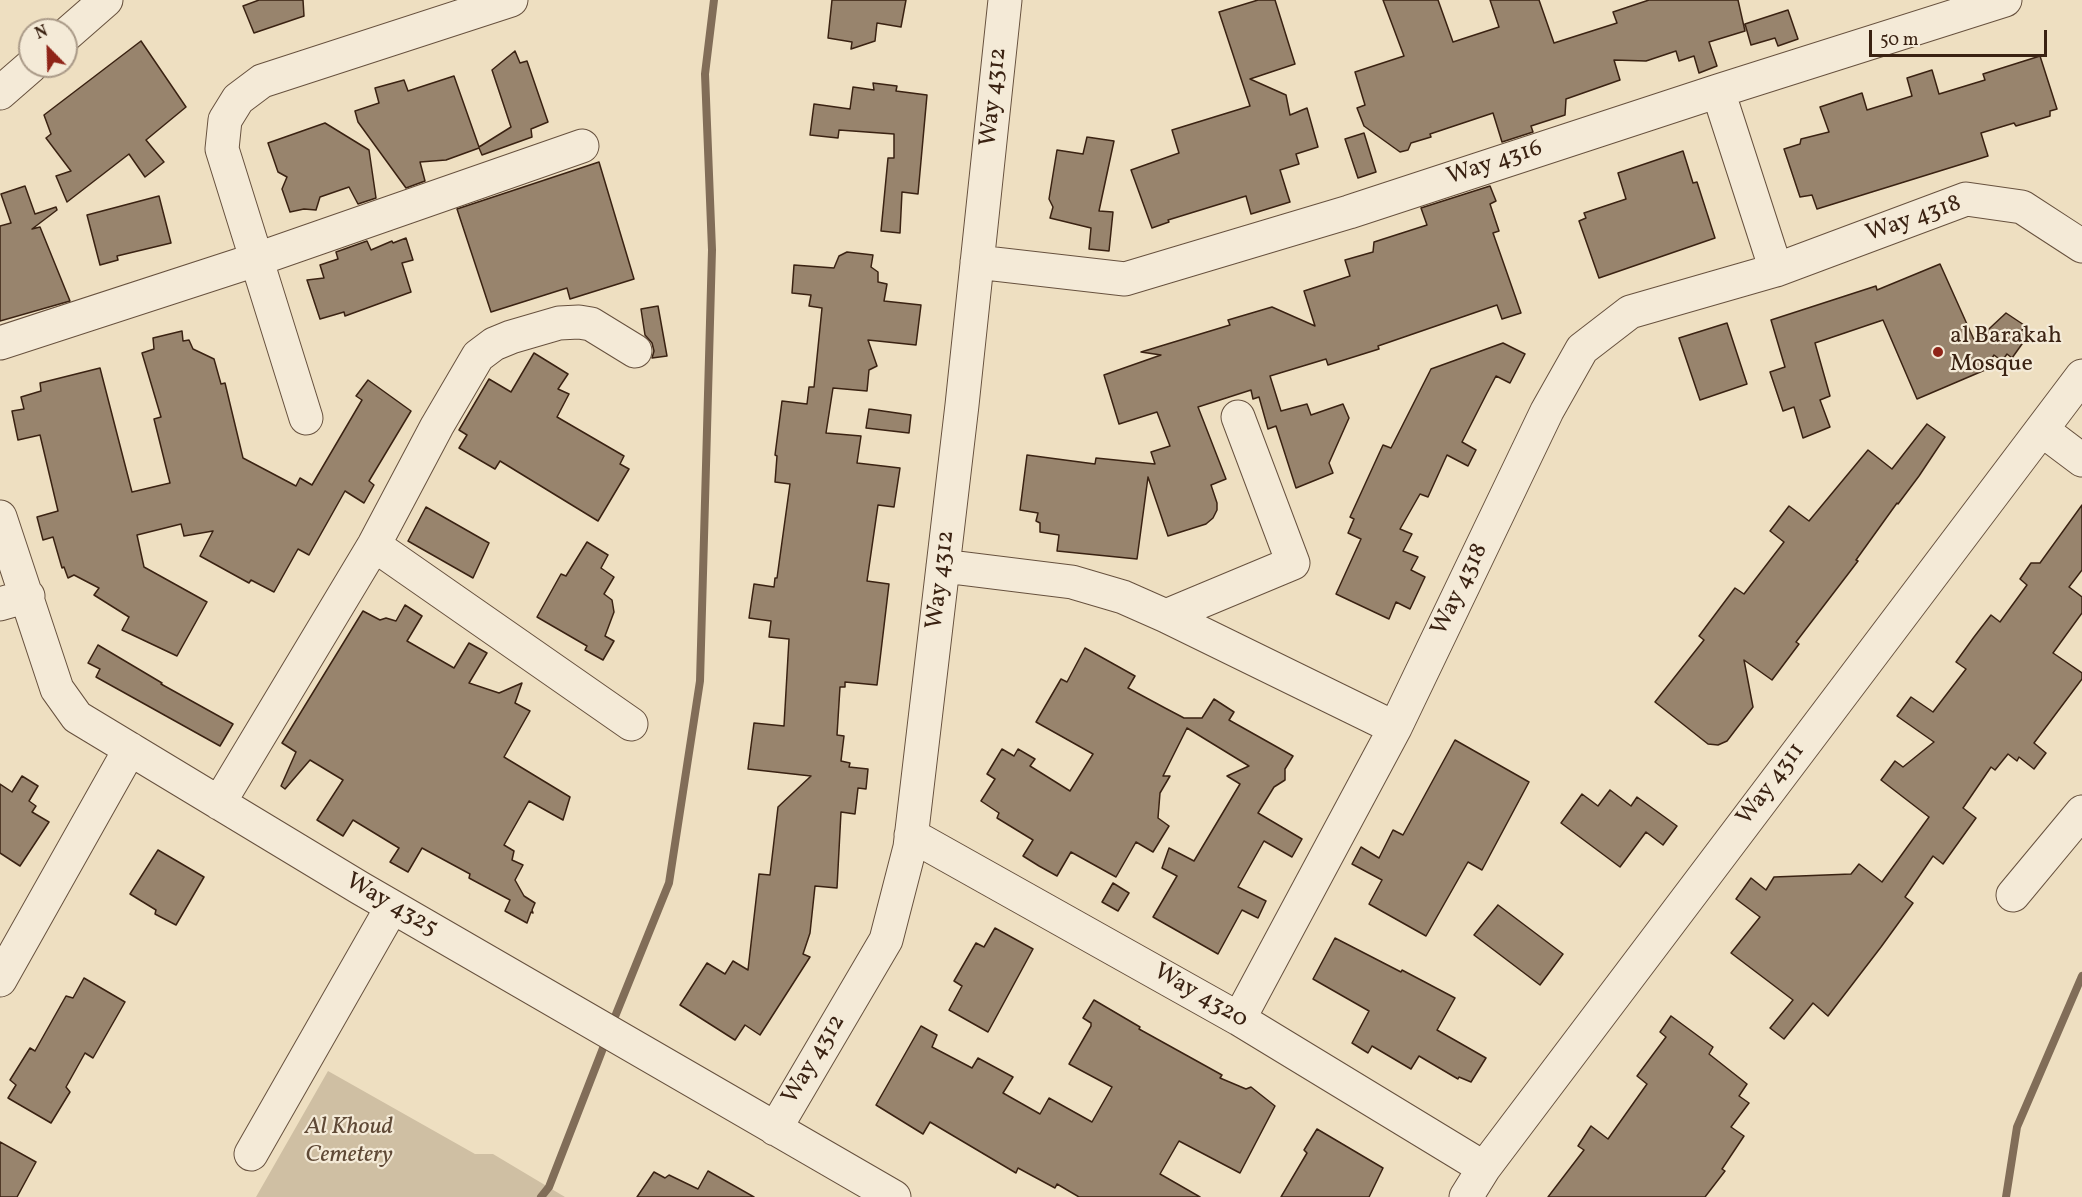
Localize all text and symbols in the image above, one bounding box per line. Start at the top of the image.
north arrow [18,18,78,78]
scale bar [1872,18,2050,56]
text: N [32,21,51,46]
text: 50 m [1880,28,1919,53]
street label: Way 4312 [975,46,1015,148]
street label: Way 4316 [1444,135,1546,193]
street label: Way 4318 [1863,190,1965,250]
place label: al Barakah Mosque [1950,324,2062,380]
marker: al Barakah Mosque [1931,345,1945,359]
street label: Way 4312 [922,529,962,631]
street label: Way 4318 [1426,539,1496,641]
street label: Way 4311 [1732,738,1812,832]
street label: Way 4325 [340,868,442,944]
street label: Way 4320 [1148,958,1252,1036]
street label: Way 4312 [777,1010,853,1110]
park label: Al Khoud Cemetery [305,1115,393,1171]

